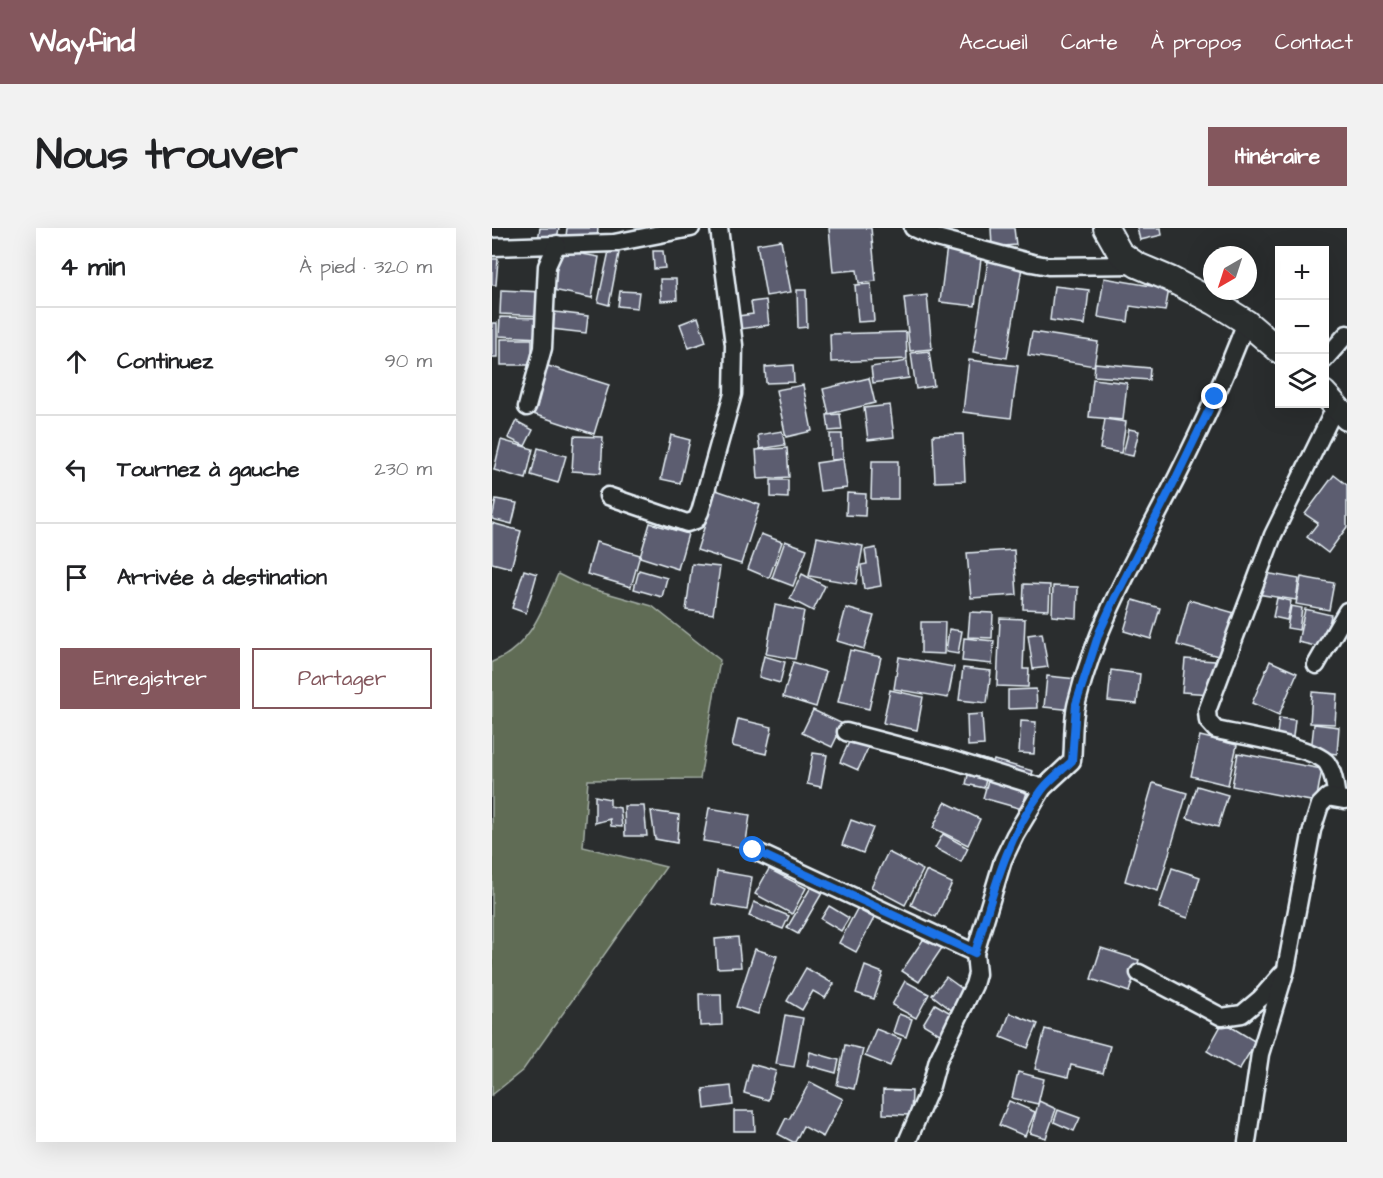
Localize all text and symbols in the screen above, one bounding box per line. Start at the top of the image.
text: Wayfind [30,23,135,62]
text: Accueil [959,28,1028,57]
text: Carte [1061,28,1118,57]
text: À propos [1151,28,1242,57]
text: Contact [1275,28,1353,57]
text: Nous trouver [36,127,298,185]
button: Itinéraire [1208,127,1347,186]
north arrow [1203,246,1257,300]
map controls [1275,246,1329,408]
button: + [1275,246,1329,300]
text: 4 min [60,249,125,285]
text: À pied · 320 m [299,253,432,281]
button: − [1275,300,1329,354]
icon: ahead [60,345,93,378]
text: Continuez [117,346,213,377]
text: 90 m [384,347,432,375]
button: layers [1275,354,1329,408]
route end [1201,383,1227,409]
icon: left [60,453,93,486]
text: Tournez à gauche [117,454,299,485]
text: 230 m [374,455,432,483]
icon: arrive [60,561,93,594]
text: Arrivée à destination [117,562,327,593]
button: Enregistrer [60,648,240,709]
button: Partager [252,648,432,709]
route start [739,836,765,862]

